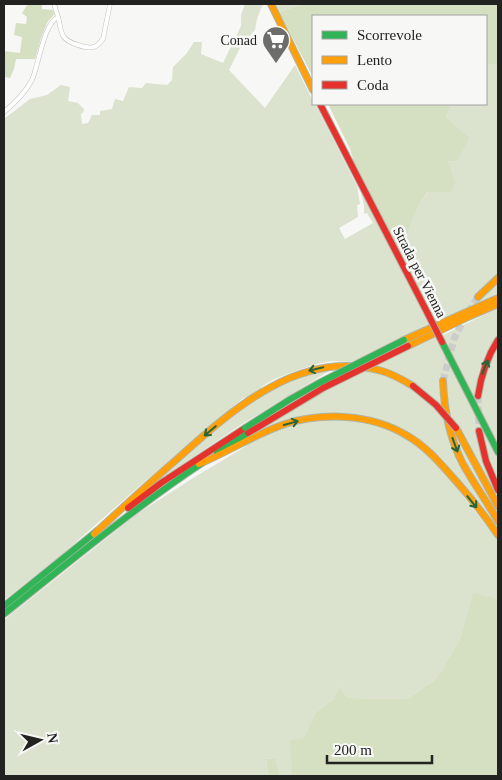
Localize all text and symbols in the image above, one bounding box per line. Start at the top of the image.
legend [312,15,487,105]
supermarket icon: Conad [261,25,291,64]
text: Scorrevole [357,27,422,43]
place label: Conad [220,33,257,48]
text: Lento [357,52,392,68]
text: Coda [357,77,389,93]
street label: Strada per Vienna [390,224,449,321]
one-way arrow [481,360,490,375]
one-way arrow [309,365,325,374]
one-way arrow [283,418,299,427]
one-way arrow [204,425,217,436]
one-way arrow [451,437,460,452]
one-way arrow [467,495,478,508]
north arrow [15,715,65,765]
text: N [44,732,61,744]
scale bar [327,732,432,764]
text: 200 m [334,742,372,758]

